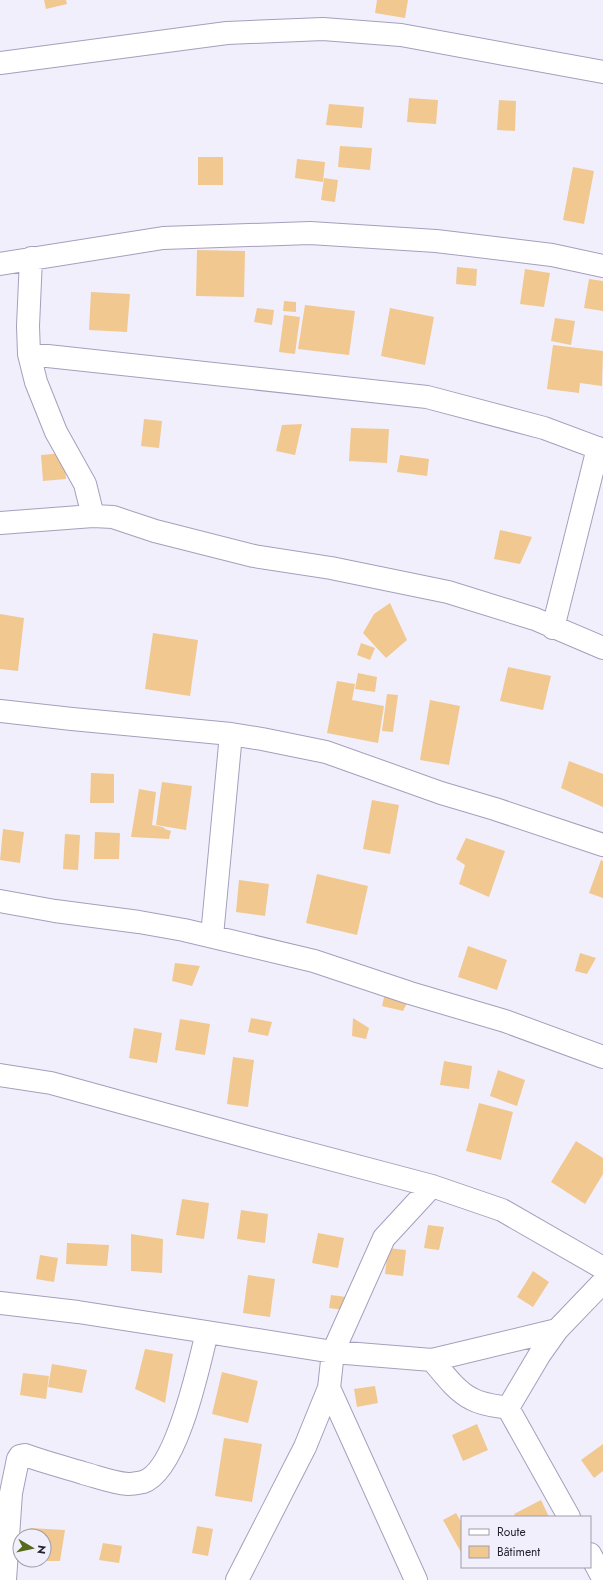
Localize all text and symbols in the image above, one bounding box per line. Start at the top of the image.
legend [461,1516,591,1568]
text: Route [497,1523,526,1541]
north arrow [12,1528,52,1568]
text: Bâtiment [497,1543,540,1561]
text: N [33,1544,50,1555]

